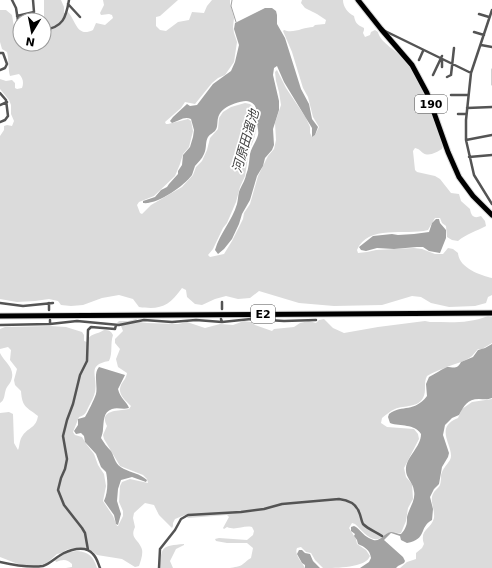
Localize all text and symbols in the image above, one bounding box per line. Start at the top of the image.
north arrow [12,12,52,52]
text: N [25,34,36,49]
road number: 190 [415,95,447,113]
water label: 河原田溜池 [229,106,262,174]
road number: E2 [251,305,275,323]

